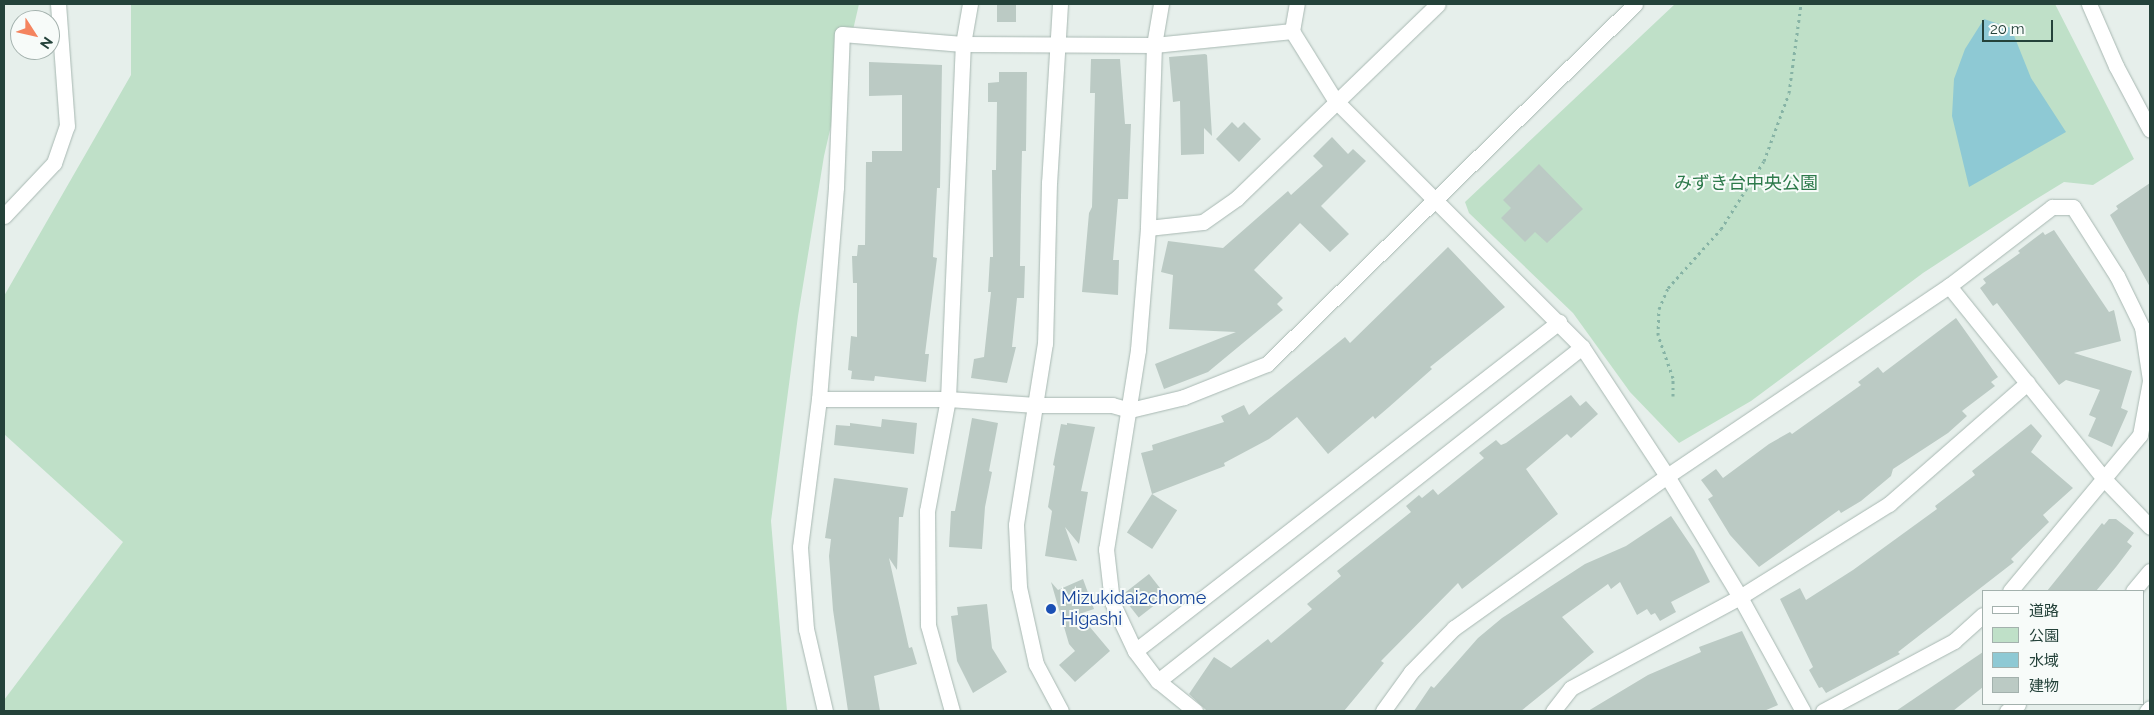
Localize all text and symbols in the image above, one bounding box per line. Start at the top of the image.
north arrow [10,10,60,60]
scale bar [1984,10,2055,42]
text: 20 m [1990,20,2025,38]
text: N [37,34,56,52]
park label: みずき台中央公園 [1674,172,1818,194]
place label: Mizukidai2chome Higashi [1061,588,1206,630]
legend [1982,590,2144,705]
text: 道路 [2029,602,2059,620]
marker: Mizukidai2chome Higashi [1045,603,1057,615]
text: 公園 [2029,627,2059,645]
text: 水域 [2029,652,2059,670]
text: 建物 [2029,677,2059,695]

